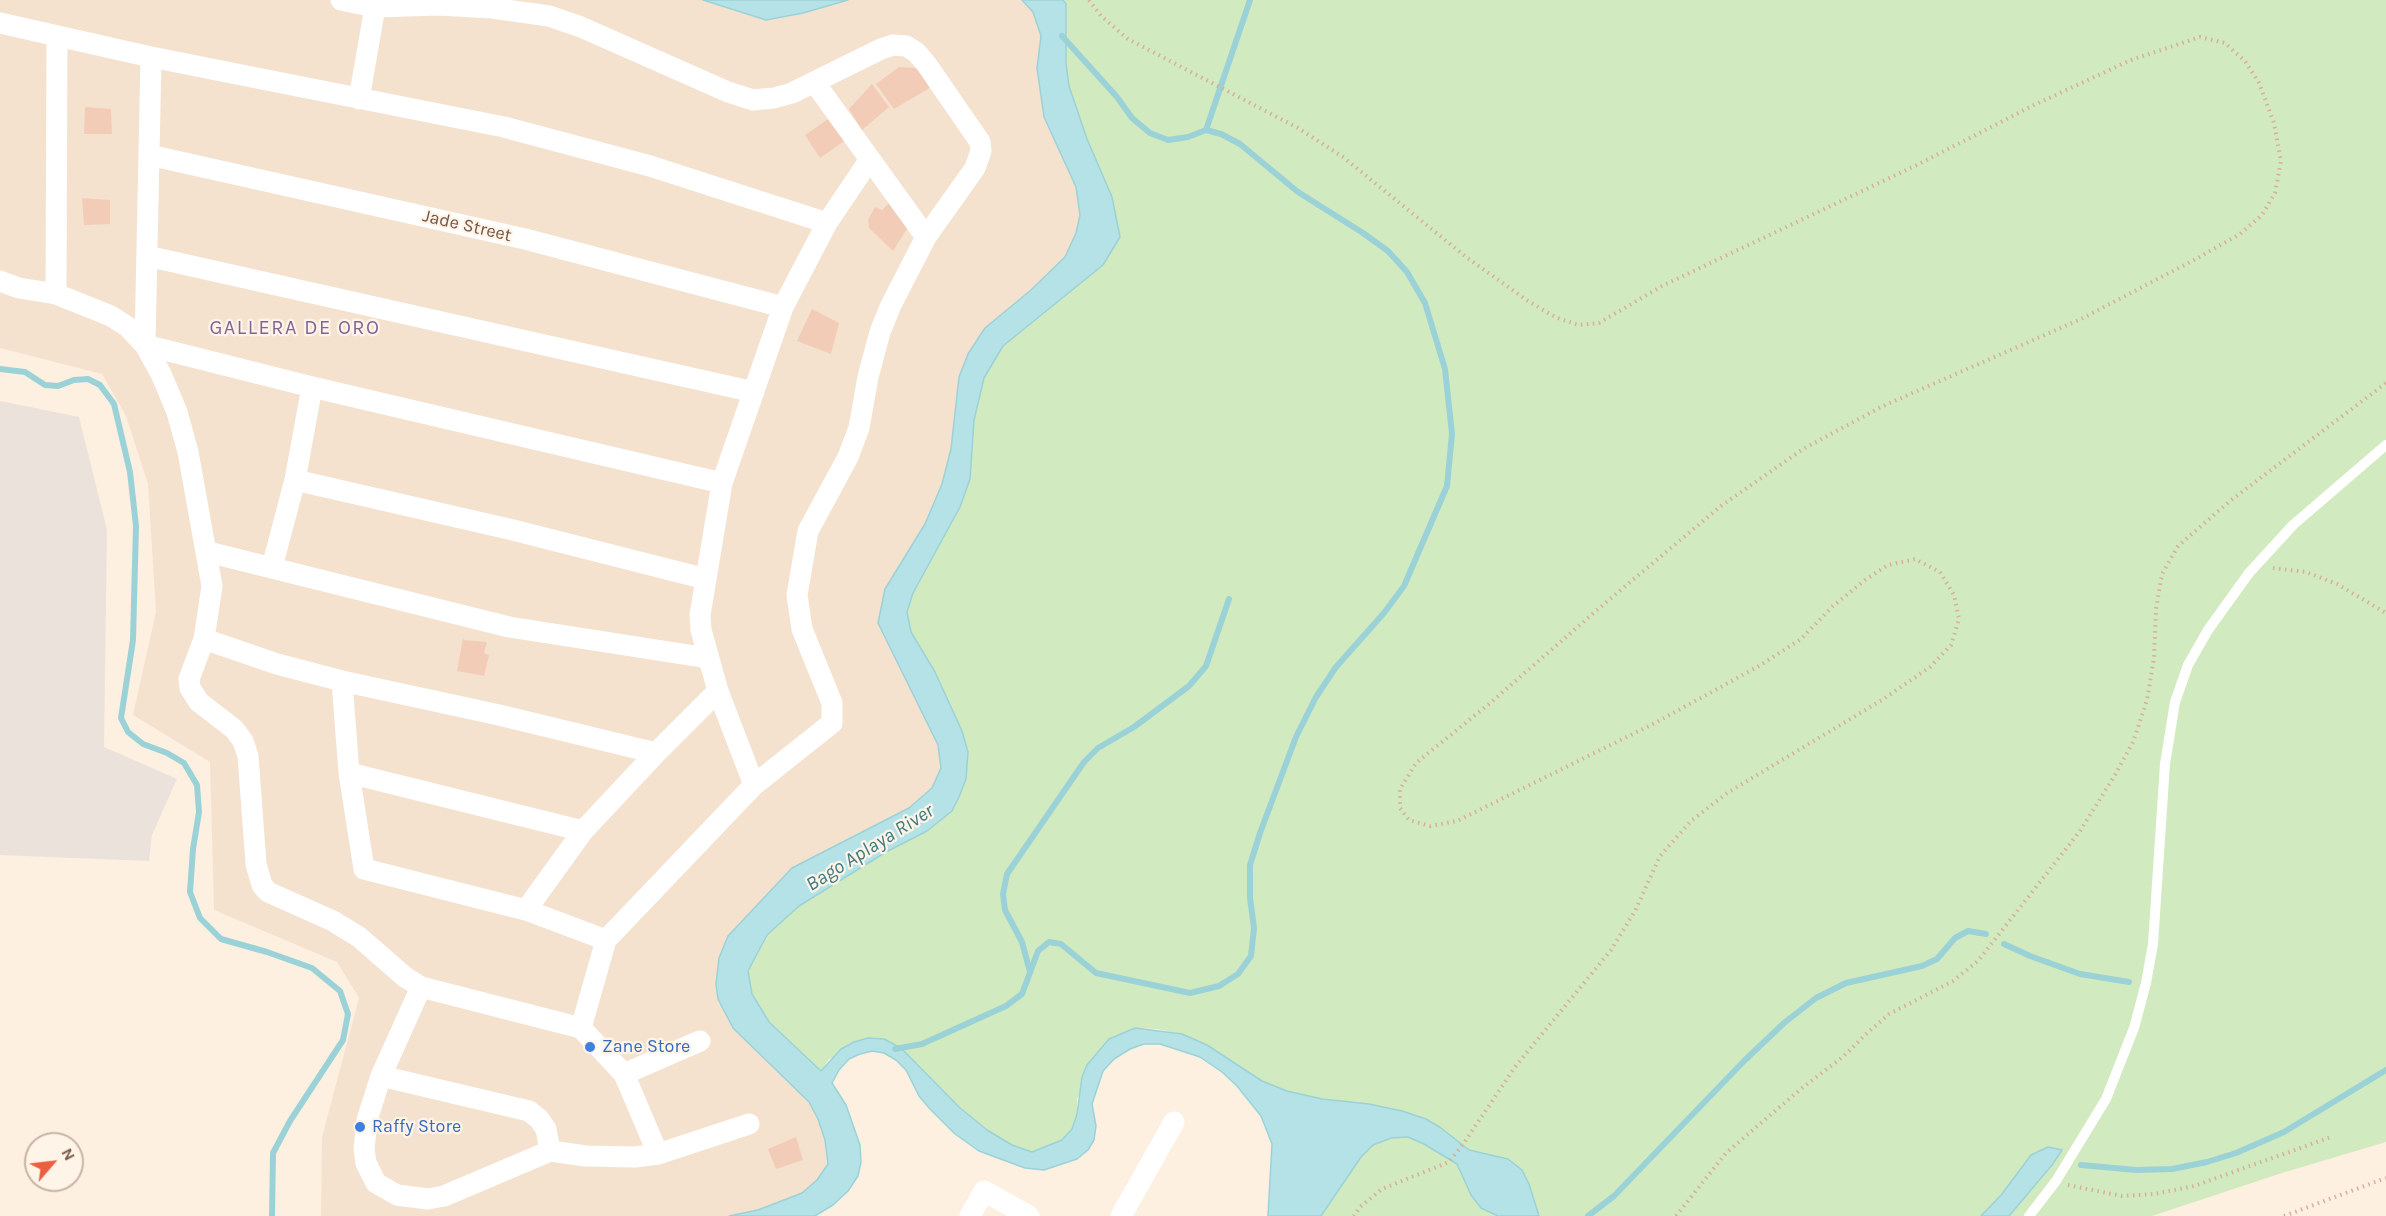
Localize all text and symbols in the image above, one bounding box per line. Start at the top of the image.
street label: Jade Street [420,205,514,247]
district label: GALLERA DE ORO [209,316,381,340]
water label: Bago Aplaya River [802,799,938,897]
place label: Zane Store [602,1036,690,1058]
marker: Zane Store [583,1040,597,1054]
place label: Raffy Store [372,1116,461,1138]
marker: Raffy Store [353,1120,367,1134]
north arrow [24,1132,84,1192]
text: N [57,1145,80,1164]

